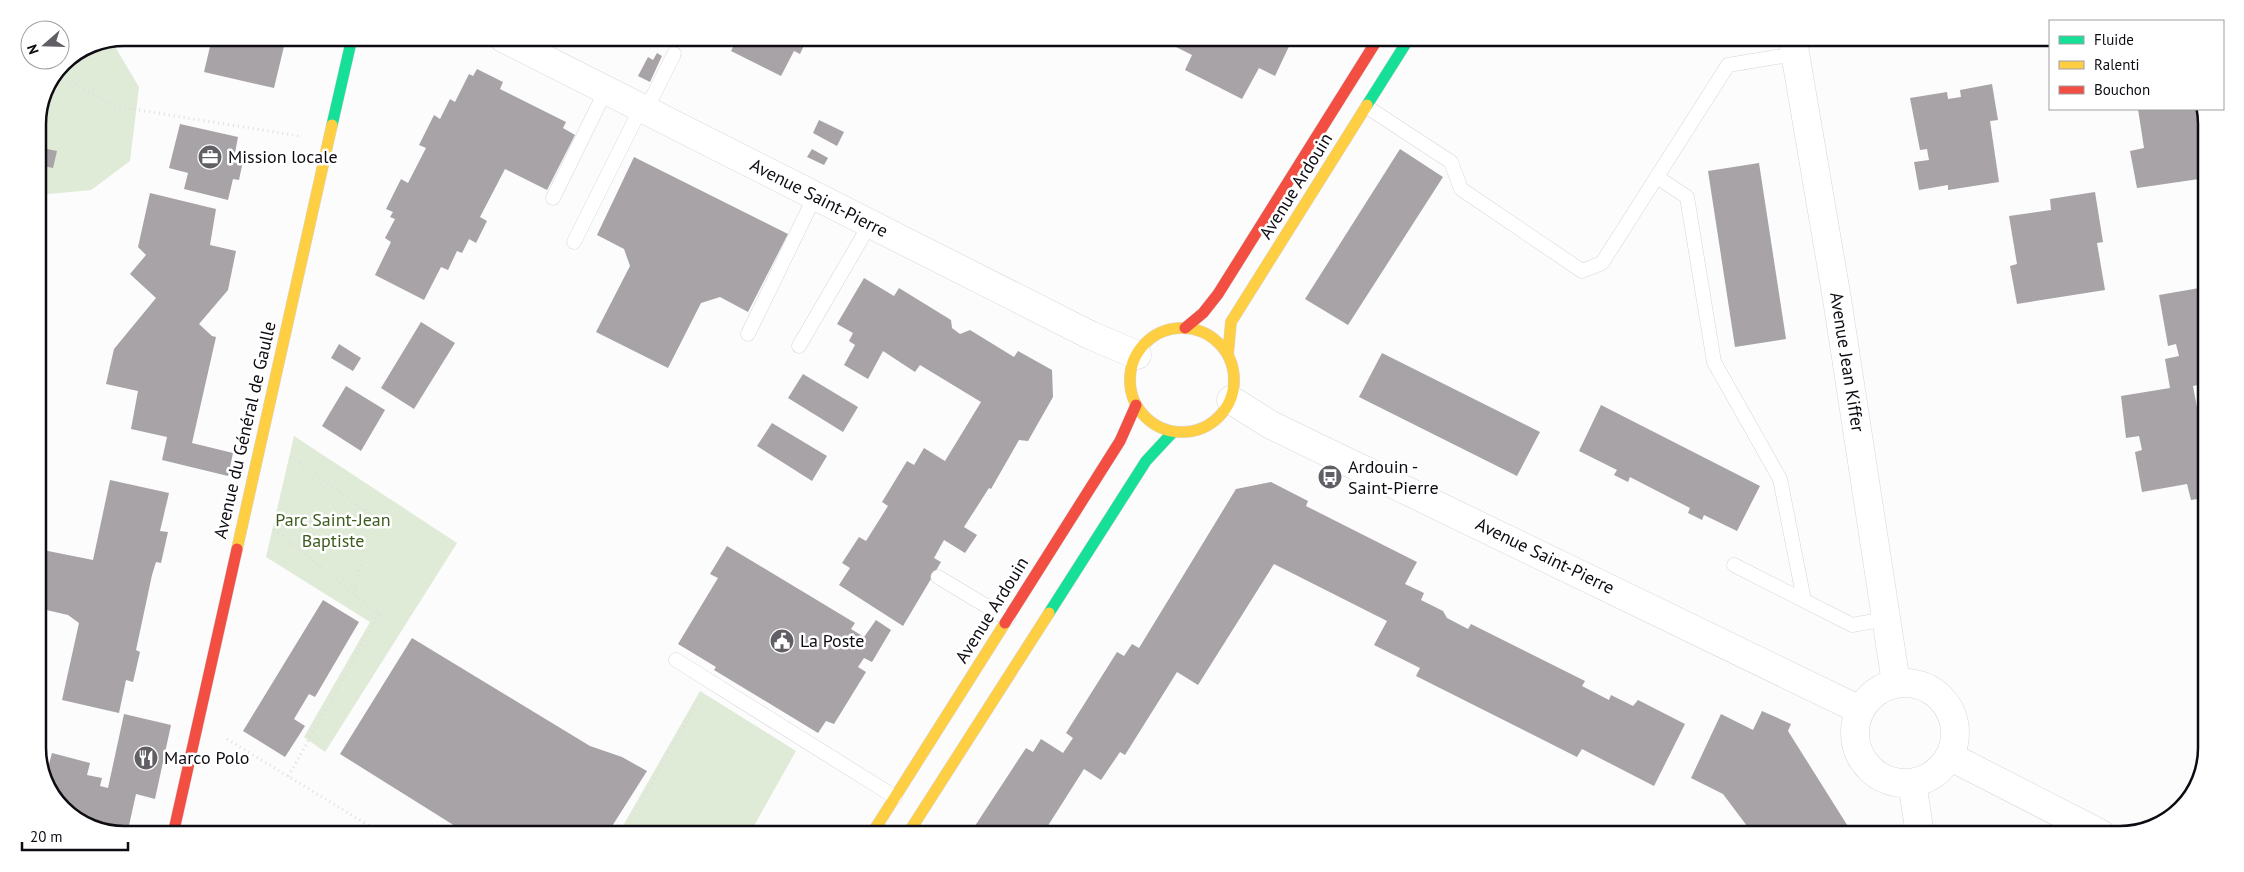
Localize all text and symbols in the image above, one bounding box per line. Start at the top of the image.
north arrow [20,20,70,70]
legend [2049,20,2224,110]
text: Fluide [2094,30,2134,49]
text: N [23,42,43,57]
text: Ralenti [2094,55,2140,74]
text: Bouchon [2094,80,2150,99]
street label: Avenue Ardouin [1254,128,1337,243]
office icon: Mission locale [197,144,223,170]
place label: Mission locale [228,145,338,168]
street label: Avenue Saint-Pierre [746,153,892,242]
street label: Avenue Jean Kiffer [1825,290,1870,434]
street label: Avenue du Général de Gaulle [208,319,281,541]
place label: Ardouin - Saint-Pierre [1348,455,1439,499]
bus stop icon: Ardouin - Saint-Pierre [1317,464,1343,490]
park label: Parc Saint-Jean Baptiste [275,508,391,552]
street label: Avenue Saint-Pierre [1472,512,1618,599]
street label: Avenue Ardouin [950,552,1033,667]
public building icon: La Poste [769,628,795,654]
place label: La Poste [800,629,864,652]
restaurant icon: Marco Polo [133,745,159,771]
place label: Marco Polo [164,746,249,769]
scale bar [22,820,129,852]
text: 20 m [30,827,63,846]

